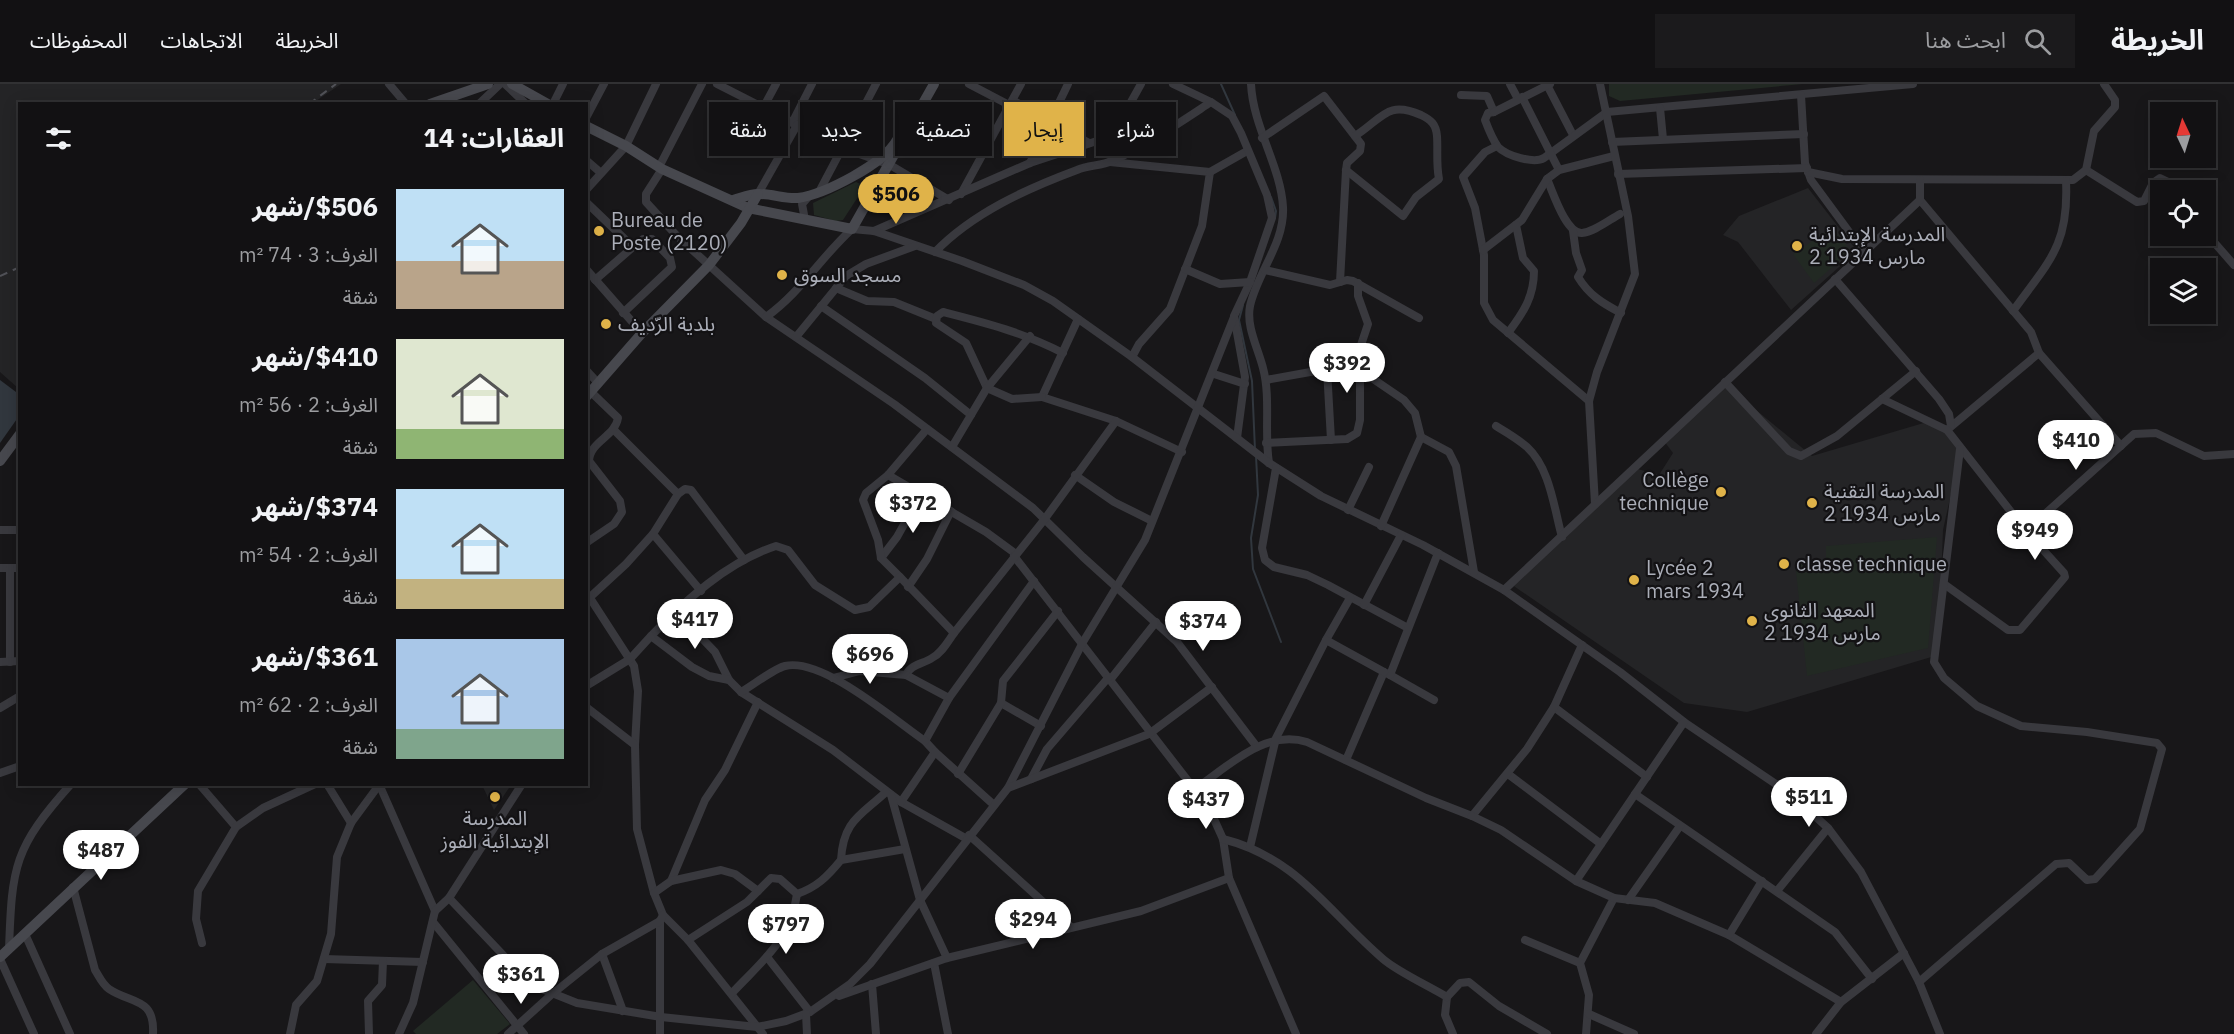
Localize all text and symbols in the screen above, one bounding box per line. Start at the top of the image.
search box [1655,14,2075,68]
text: الخريطة [2111,21,2204,58]
text: ابحث هنا [1925,25,2006,54]
icon: search [2021,25,2054,58]
text: المحفوظات [30,26,127,54]
text: الاتجاهات [160,26,242,54]
text: الخريطة [275,26,338,54]
chip: شقة [709,102,788,156]
chip: جديد [800,102,883,156]
chip: تصفية [895,102,992,156]
chip: إيجار [1004,102,1084,156]
chip: شراء [1096,102,1176,156]
north arrow [2150,102,2216,168]
map controls [2150,102,2216,324]
text: العقارات: 14 [423,120,564,154]
icon: filters [42,122,75,155]
pin: $506 [860,174,932,225]
text: $506 [872,180,920,207]
button: locate [2150,180,2216,246]
text: $506/شهر [252,189,378,223]
place label: Bureau de Poste (2120) [611,206,728,256]
icon: home [444,213,516,285]
place label: المدرسة الإبتدائية 2 مارس 1934 [1809,220,1945,270]
marker: Bureau de Poste (2120) [592,224,606,238]
marker: المدرسة الإبتدائية 2 مارس 1934 [1790,239,1804,253]
text: الغرف: 3 · 74 m² [239,241,378,268]
button: layers [2150,258,2216,324]
place label: مسجد السوق [794,261,901,288]
marker: مسجد السوق [775,268,789,282]
text: شقة [343,283,378,310]
place label: بلدية الرّديف [618,310,715,337]
marker: بلدية الرّديف [599,317,613,331]
text: $410/شهر [252,339,378,373]
pin: $392 [1311,343,1383,394]
text: $392 [1323,349,1371,376]
icon: home [444,363,516,435]
text: الغرف: 2 · 56 m² [239,391,378,418]
pin: $410 [2040,420,2112,471]
text: $410 [2052,426,2100,453]
text: شقة [343,433,378,460]
place label: Collège technique [1619,466,1709,516]
place label: المدرسة التقنية 2 مارس 1934 [1824,477,1944,527]
pin: $372 [877,483,949,534]
marker: Collège technique [1714,485,1728,499]
text: $374/شهر [252,489,378,523]
text: $372 [889,489,937,516]
marker: المدرسة التقنية 2 مارس 1934 [1805,496,1819,510]
pin: $949 [1999,510,2071,561]
icon: home [444,513,516,585]
text: $949 [2011,516,2059,543]
text: الغرف: 2 · 54 m² [239,541,378,568]
place label: classe technique [1796,550,1947,577]
place label: Lycée 2 mars 1934 [1646,554,1744,604]
marker: classe technique [1777,557,1791,571]
marker: Lycée 2 mars 1934 [1627,573,1641,587]
text: شقة [343,583,378,610]
place label: المعهد الثانوي 2 مارس 1934 [1764,596,1881,646]
pin: $417 [659,599,731,650]
pin: $374 [1167,601,1239,652]
text: $417 [671,605,719,632]
text: $374 [1179,607,1227,634]
marker: المعهد الثانوي 2 مارس 1934 [1745,614,1759,628]
pin: $696 [834,634,906,685]
text: $361/شهر [252,639,378,673]
text: $696 [846,640,894,667]
icon: home [444,663,516,735]
text: الغرف: 2 · 62 m² [239,691,378,718]
text: شقة [343,733,378,760]
pin: $511 [1773,777,1845,828]
pin: $437 [1170,779,1242,830]
text: $511 [1785,783,1833,810]
text: $437 [1182,785,1230,812]
marker: المدرسة الإبتدائية الفوز [488,790,502,804]
place label: المدرسة الإبتدائية الفوز [440,804,549,854]
pin: $487 [65,830,137,881]
text: $487 [77,836,125,863]
pin: $294 [997,899,1069,950]
pin: $797 [750,904,822,955]
text: $294 [1009,905,1057,932]
text: $797 [762,910,810,937]
pin: $361 [485,954,557,1005]
text: $361 [497,960,545,987]

